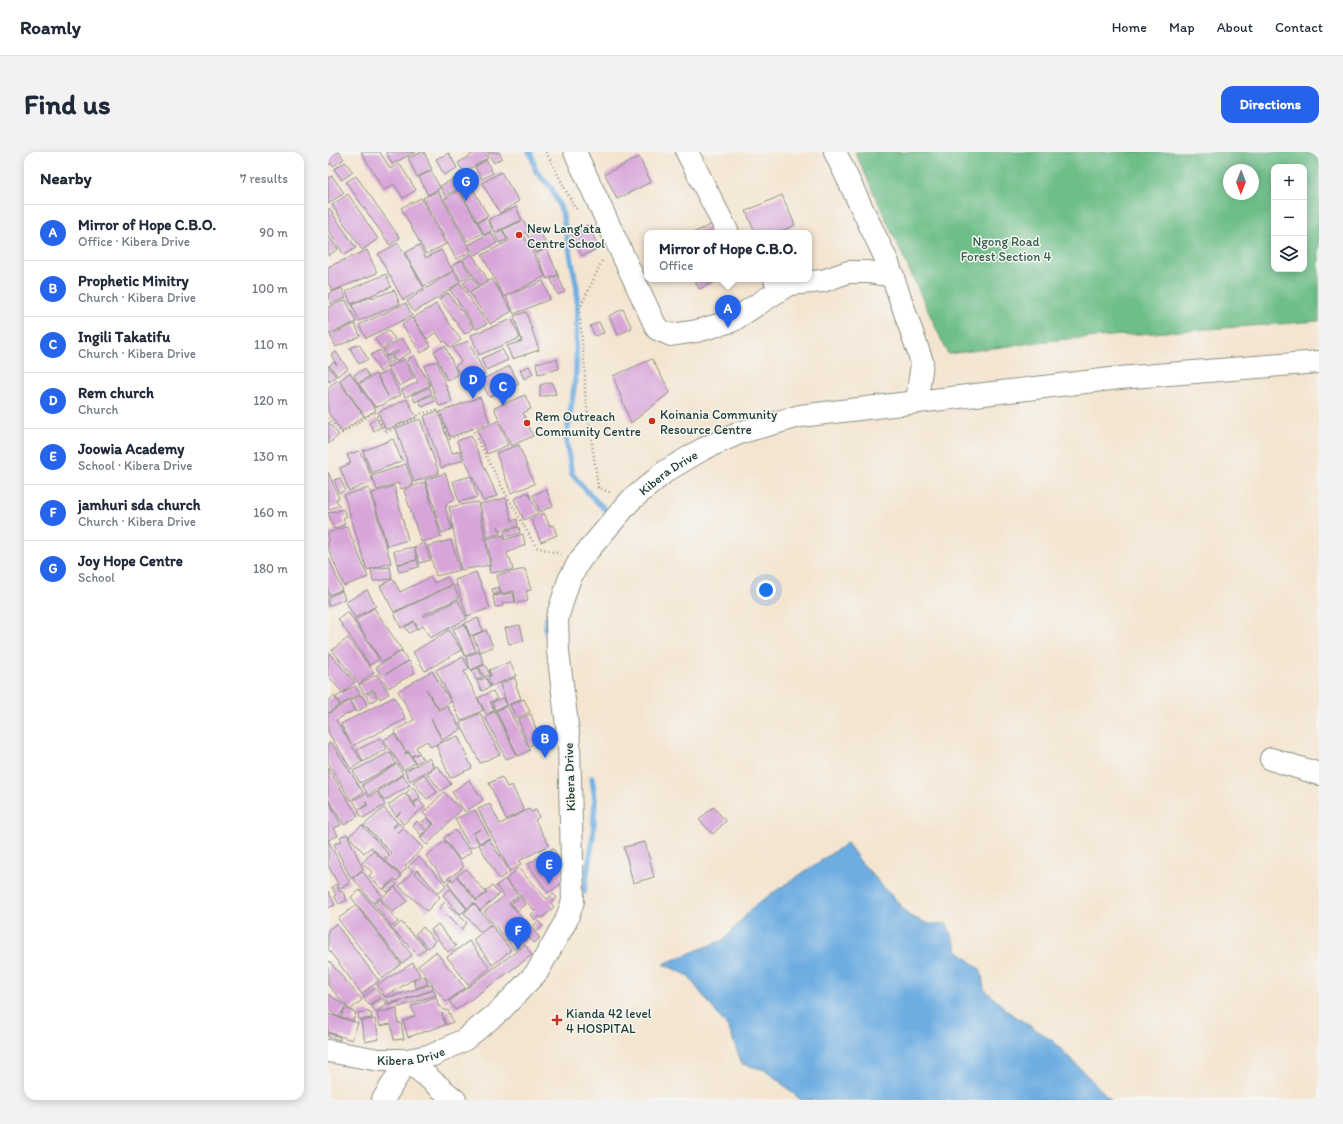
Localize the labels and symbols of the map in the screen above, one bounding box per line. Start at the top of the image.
north arrow [1223,164,1259,200]
pin: G [453,168,479,201]
place label: New Lang'ata Centre School [527,221,605,251]
marker: New Lang'ata Centre School [514,230,524,240]
park label: Ngong Road Forest Section 4 [961,234,1051,264]
pin: A [715,295,741,328]
pin: D [460,366,486,399]
pin: C [490,373,516,406]
place label: Koinania Community Resource Centre [660,407,777,437]
place label: Rem Outreach Community Centre [535,409,641,439]
marker: Koinania Community Resource Centre [647,416,657,426]
marker: Rem Outreach Community Centre [522,418,532,428]
street label: Kibera Drive [636,447,700,499]
your location [756,580,776,600]
pin: B [532,725,558,758]
street label: Kibera Drive [561,743,578,811]
pin: E [536,851,562,884]
pin: F [505,917,531,950]
place label: Kianda 42 level 4 HOSPITAL [566,1006,652,1036]
marker: Kianda 42 level 4 HOSPITAL [551,1014,563,1026]
street label: Kibera Drive [377,1043,447,1068]

